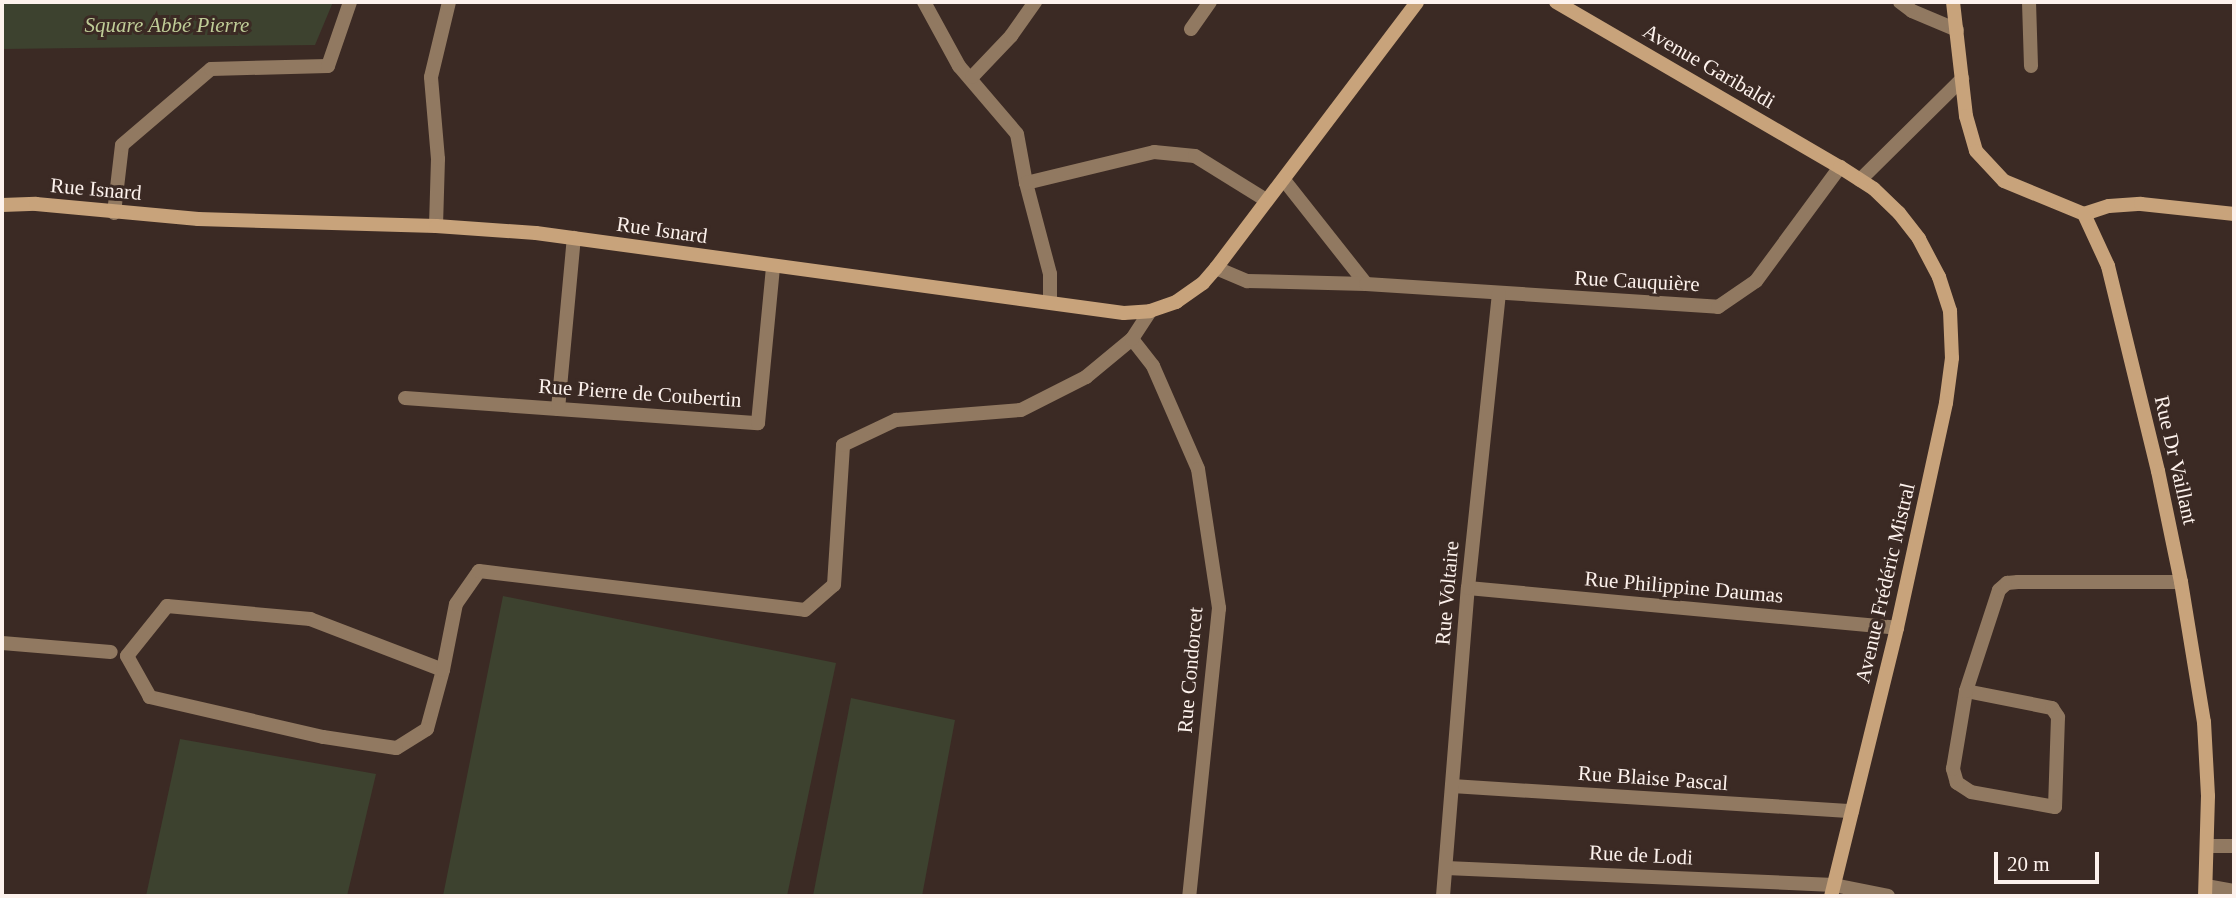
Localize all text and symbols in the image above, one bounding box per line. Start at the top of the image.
park label: Square Abbé Pierre [84,12,250,38]
street label: Avenue Garibaldi [1638,18,1780,114]
street label: Rue Isnard [49,172,143,206]
street label: Rue Isnard [615,211,709,249]
street label: Rue Cauquière [1574,265,1700,297]
street label: Rue Pierre de Coubertin [538,373,742,413]
street label: Rue Dr Vaillant [2149,393,2203,527]
street label: Avenue Frédéric Mistral [1850,480,1920,686]
street label: Rue Voltaire [1430,540,1464,646]
street label: Rue Philippine Daumas [1584,566,1784,608]
street label: Rue Condorcet [1172,606,1208,734]
street label: Rue Blaise Pascal [1577,760,1729,796]
scale bar [1998,838,2103,882]
street label: Rue de Lodi [1589,840,1693,870]
text: 20 m [2007,852,2050,876]

